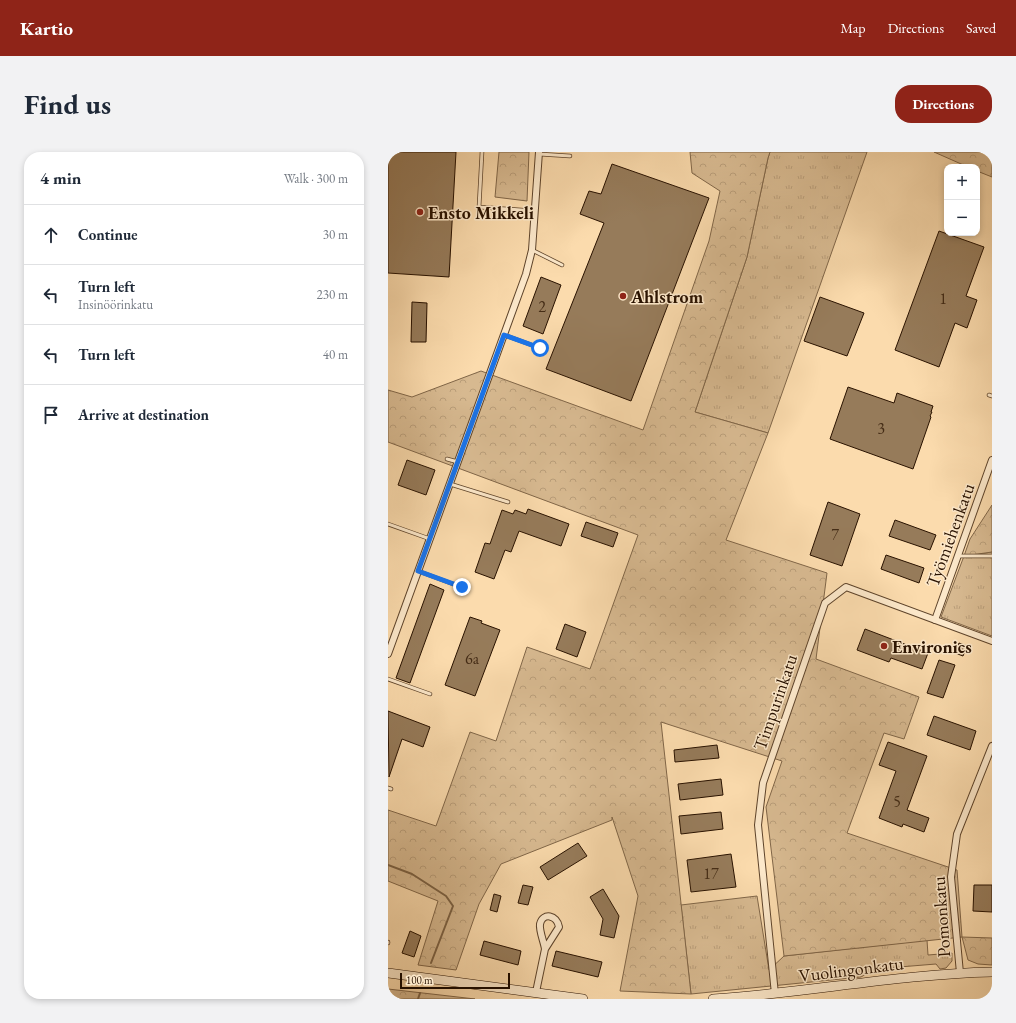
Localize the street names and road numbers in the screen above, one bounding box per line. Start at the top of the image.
street label: Työmiehenkatu [921,480,980,590]
street label: Timpurinkatu [748,651,802,753]
street label: Pomonkatu [927,875,955,958]
street label: Vuolingonkatu [797,951,905,987]

